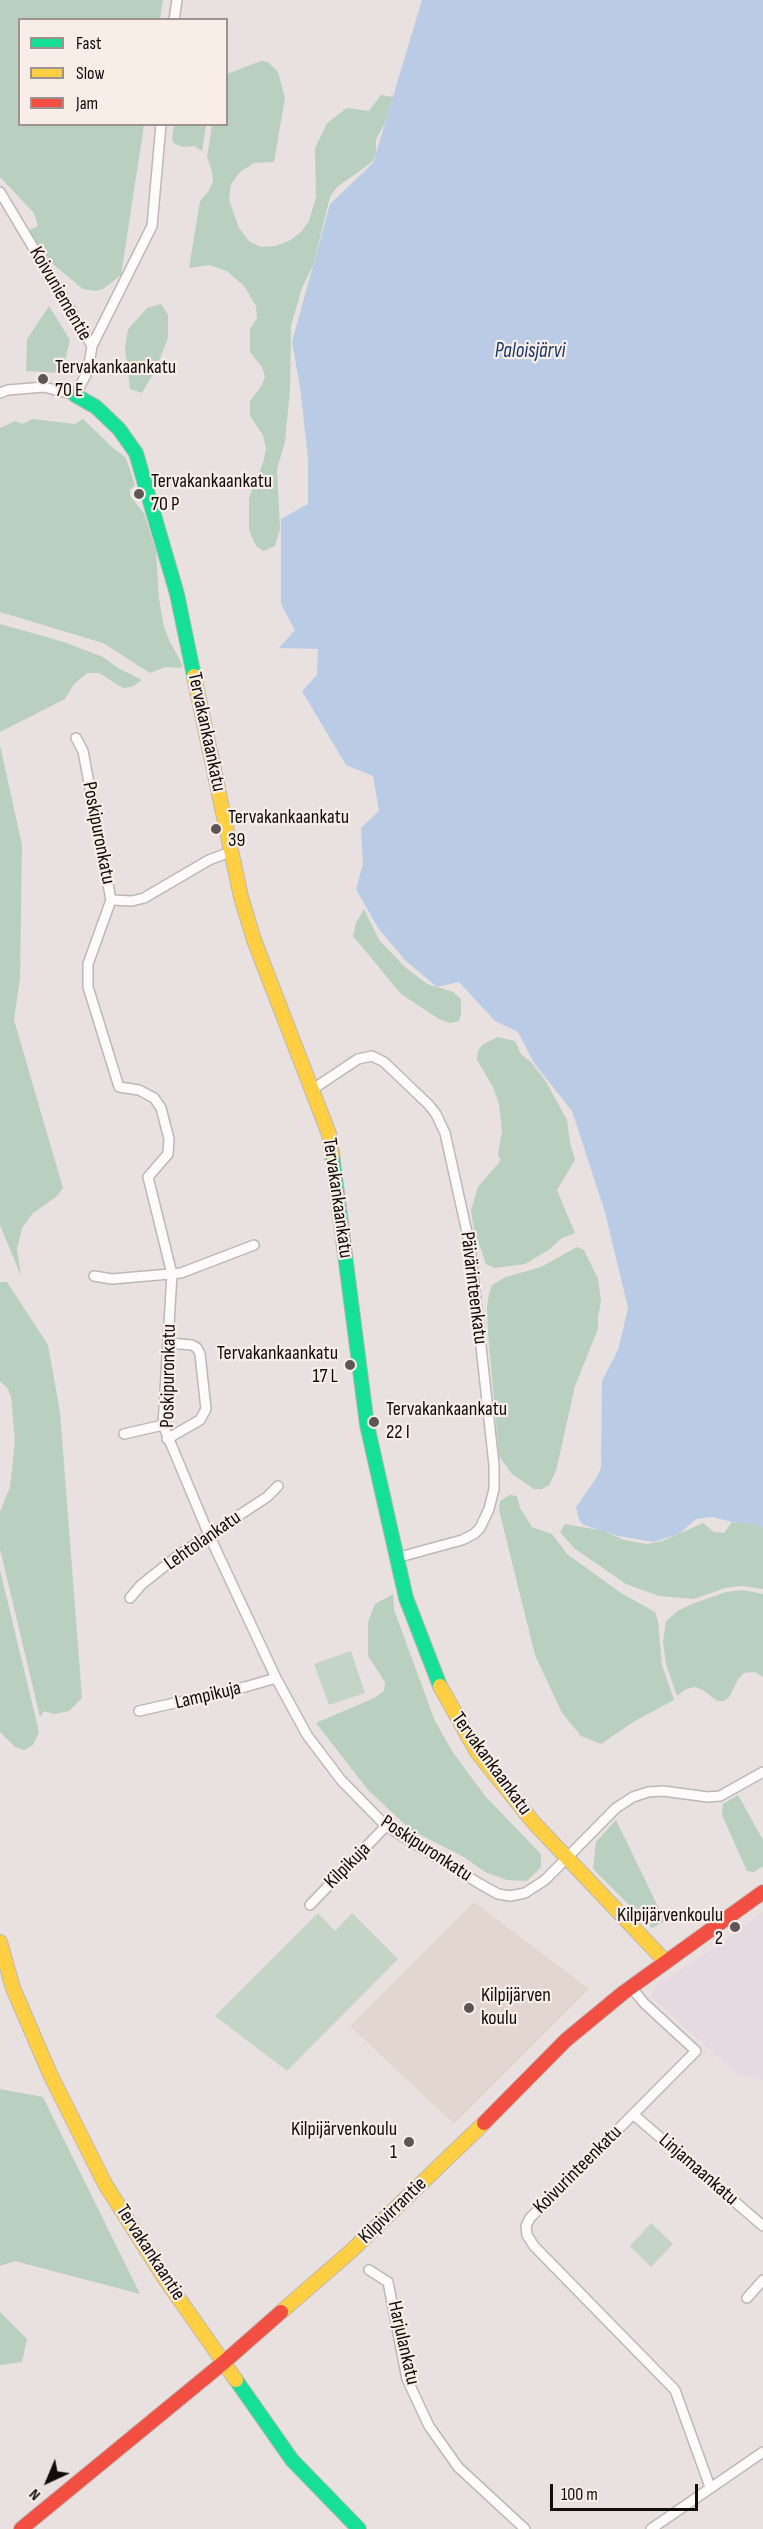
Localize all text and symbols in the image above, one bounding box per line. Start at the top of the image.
legend [18,18,228,126]
text: Fast [76,33,101,54]
text: Slow [76,63,105,84]
text: Jam [76,93,98,114]
street label: Koivuniementie [23,243,97,345]
water label: Paloisjärvi [495,339,565,365]
place label: Tervakankaankatu 70 E [55,356,176,403]
marker: Tervakankaankatu 70 E [36,372,50,386]
place label: Tervakankaankatu 70 P [151,470,272,517]
marker: Tervakankaankatu 70 P [132,487,146,501]
street label: Tervakankaankatu [182,670,230,794]
street label: Poskipuronkatu [76,780,120,886]
place label: Tervakankaankatu 39 [228,806,349,853]
marker: Tervakankaankatu 39 [209,822,223,836]
street label: Tervakankaankatu [317,1136,357,1260]
street label: Päivärinteenkatu [454,1230,492,1346]
street label: Poskipuronkatu [156,1324,182,1428]
place label: Tervakankaankatu 17 L [217,1342,338,1389]
marker: Tervakankaankatu 17 L [343,1358,357,1372]
place label: Tervakankaankatu 22 I [386,1398,507,1445]
marker: Tervakankaankatu 22 I [367,1415,381,1429]
street label: Lehtolankatu [160,1506,246,1576]
street label: Lampikuja [173,1677,243,1715]
street label: Tervakankaankatu [446,1708,536,1820]
street label: Poskipuronkatu [376,1811,476,1887]
street label: Kilpikuja [320,1838,376,1894]
place label: Kilpijärvenkoulu 2 [617,1904,723,1951]
marker: Kilpijärvenkoulu 2 [728,1920,742,1934]
place label: Kilpijärven koulu [481,1984,551,2031]
marker: Kilpijärven koulu [462,2001,476,2015]
place label: Kilpijärvenkoulu 1 [291,2118,397,2165]
street label: Koivurinteenkatu [529,2121,627,2219]
street label: Linjamaankatu [653,2129,743,2211]
marker: Kilpijärvenkoulu 1 [402,2135,416,2149]
street label: Kilpivirrantie [354,2173,432,2249]
street label: Tervakankaantie [110,2201,190,2305]
street label: Harjulankatu [382,2299,424,2387]
north arrow [18,2451,78,2511]
scale bar [553,2472,702,2510]
text: 100 m [561,2484,598,2505]
text: N [25,2485,45,2504]

